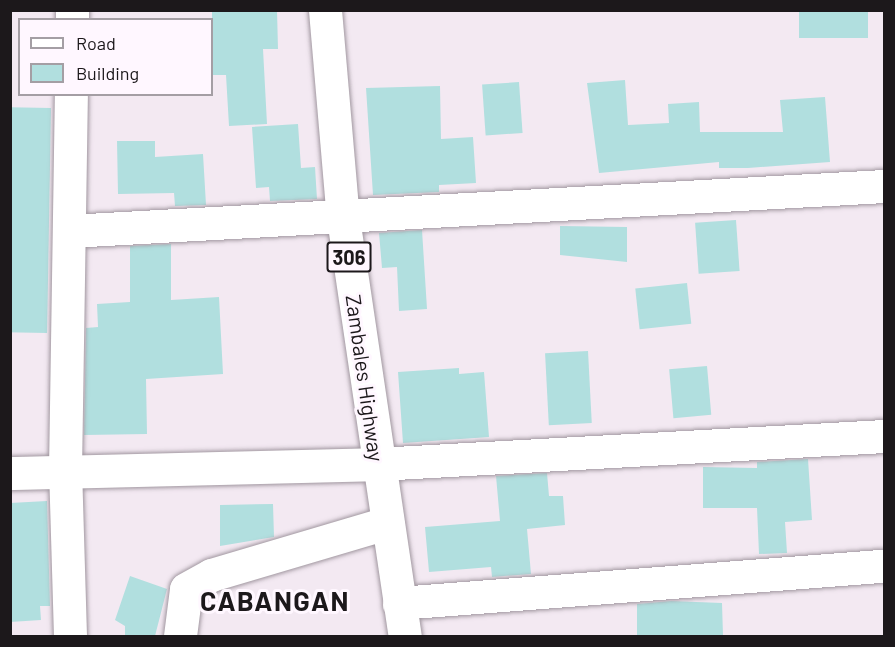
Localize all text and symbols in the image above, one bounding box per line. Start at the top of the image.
legend [18,18,213,96]
text: Road [76,32,116,54]
text: Building [76,62,139,84]
road number: 306 [326,240,372,274]
street label: Zambales Highway [341,293,389,463]
district label: CABANGAN [200,585,350,617]

